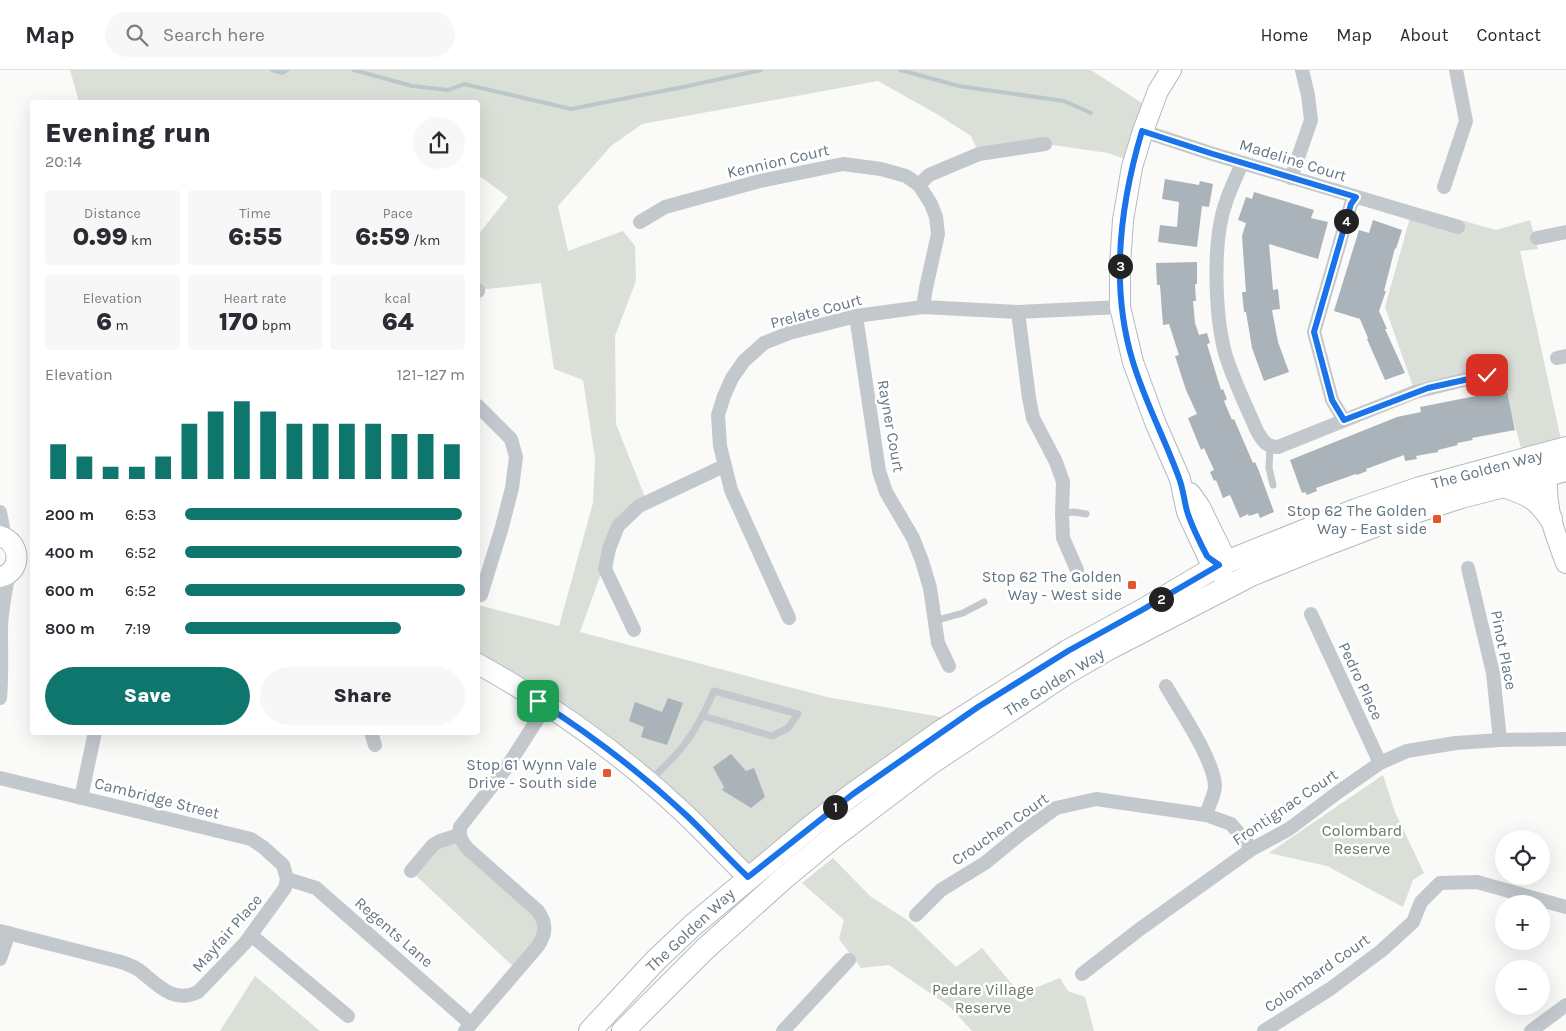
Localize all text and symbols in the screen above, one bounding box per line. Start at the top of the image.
search box [105,12,455,57]
text: Map [25,21,75,49]
icon: search [123,21,151,49]
text: Search here [163,24,265,46]
text: Home [1260,24,1308,46]
text: Map [1336,24,1372,46]
text: About [1400,24,1449,46]
text: Contact [1477,24,1541,46]
text: Evening run [45,116,211,149]
button: share [413,117,465,169]
street label: Madeline Court [1237,135,1349,185]
street label: Kennion Court [725,140,831,182]
text: 20:14 [45,152,82,171]
text: Distance [84,205,141,222]
text: Time [239,205,271,222]
text: Pace [383,205,413,222]
pin: 4 [1334,208,1358,234]
text: 4 [1342,213,1351,230]
text: 0.99 [73,222,128,251]
text: 6:55 [228,222,282,251]
text: 6:59 [355,222,410,251]
text: km [128,232,152,249]
text: /km [410,232,440,249]
pin: 3 [1108,254,1132,278]
text: 3 [1116,258,1125,275]
text: Elevation [83,290,142,307]
text: Heart rate [223,290,287,307]
text: kcal [384,290,411,307]
street label: Prelate Court [768,290,864,332]
text: 6 [96,307,112,336]
text: 170 [219,307,258,336]
text: 64 [382,307,414,336]
text: m [112,317,129,334]
text: bpm [258,317,291,334]
pin [1466,354,1508,396]
icon: check [1473,361,1501,389]
text: Elevation [45,365,113,384]
text: 121–127 m [397,365,465,384]
street label: Rayner Court [874,378,908,474]
street label: The Golden Way [1429,445,1545,493]
place label: Stop 62 The Golden Way - East side [1287,501,1427,538]
text: 200 m [45,505,94,524]
text: 6:53 [125,505,156,524]
marker: Stop 62 The Golden Way - East side [1431,513,1443,525]
text: 400 m [45,543,94,562]
text: 6:52 [125,543,156,562]
place label: Stop 62 The Golden Way - West side [982,567,1122,604]
marker: Stop 62 The Golden Way - West side [1126,579,1138,591]
text: 600 m [45,581,94,600]
text: 6:52 [125,581,156,600]
pin: 2 [1148,586,1174,612]
text: 2 [1157,591,1166,608]
street label: Pinot Place [1487,609,1521,691]
text: 800 m [45,619,95,638]
text: 7:19 [125,619,151,638]
street label: Pedro Place [1335,639,1387,723]
street label: The Golden Way [1000,643,1108,720]
button: Save [45,667,250,725]
button: Share [260,667,465,725]
pin [517,680,559,722]
icon: arrive [524,687,552,715]
place label: Stop 61 Wynn Vale Drive - South side [466,755,597,792]
street label: Frontignac Court [1229,765,1341,849]
marker: Stop 61 Wynn Vale Drive - South side [601,767,613,779]
street label: Cambridge Street [93,773,221,823]
street label: Crouchen Court [948,789,1052,869]
pin: 1 [822,794,848,820]
text: 1 [833,799,838,816]
park label: Colombard Reserve [1322,821,1402,858]
map controls [1495,830,1550,1015]
button: locate [1495,830,1550,885]
street label: The Golden Way [642,884,739,976]
street label: Mayfair Place [188,890,266,976]
street label: Regents Lane [351,893,437,971]
button: + [1495,895,1550,950]
street label: Colombard Court [1261,930,1373,1016]
button: − [1495,960,1550,1015]
park label: Pedare Village Reserve [932,980,1034,1017]

